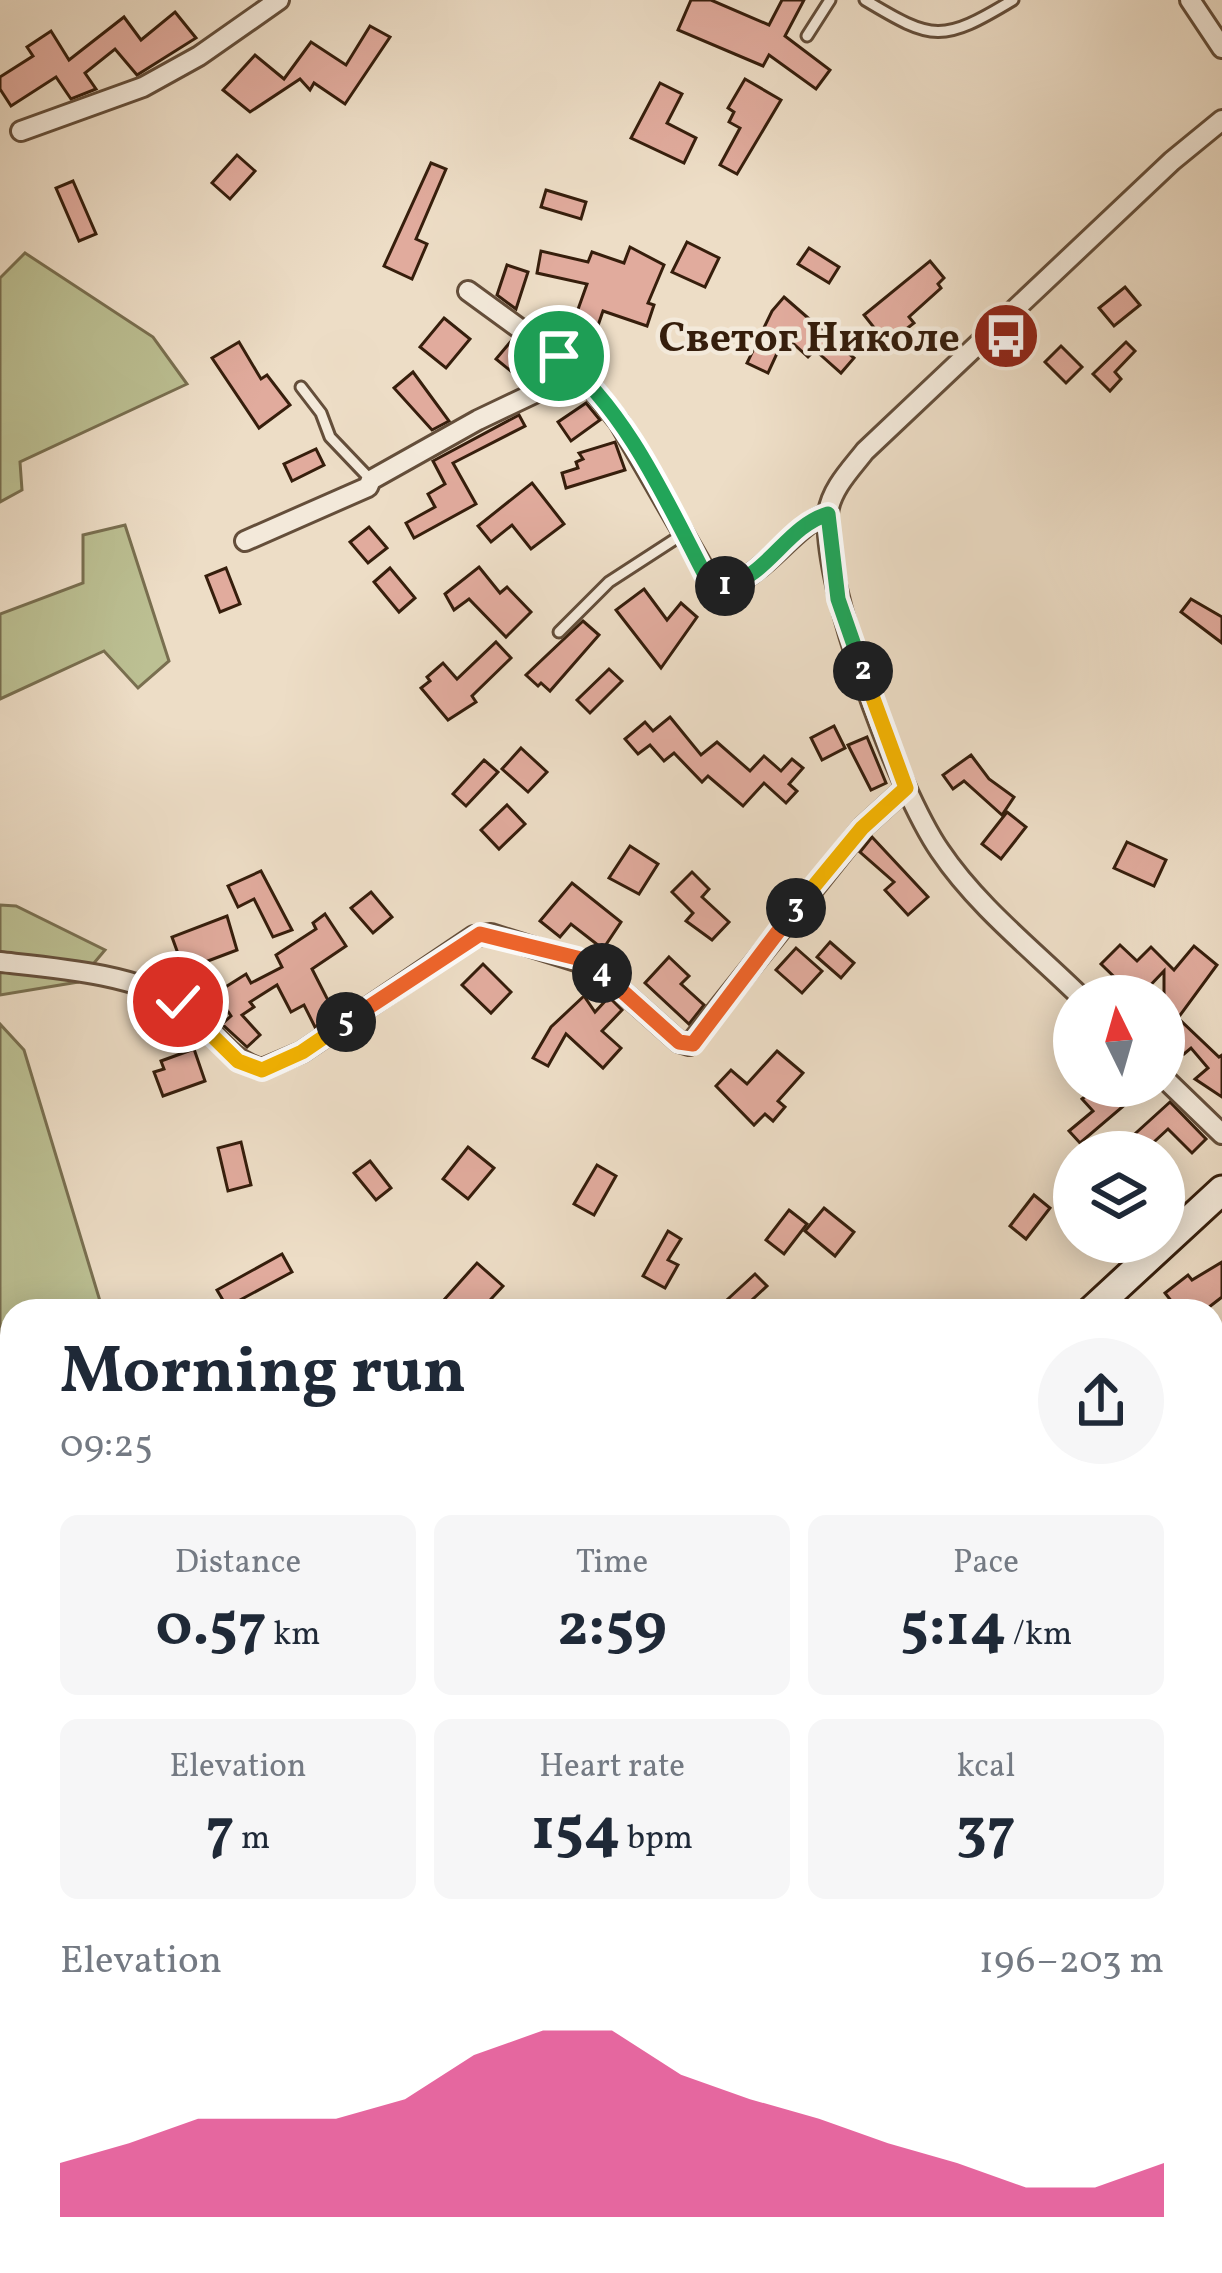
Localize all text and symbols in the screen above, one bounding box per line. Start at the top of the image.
bus stop icon: Светог Николе [971,301,1041,371]
pin [508,305,610,407]
place label: Светог Николе [659,311,960,370]
icon: arrive [526,323,592,389]
pin: 1 [695,556,755,616]
text: 1 [718,563,732,609]
pin: 2 [833,641,893,701]
text: 2 [854,648,872,694]
pin: 3 [766,878,826,938]
text: 3 [788,885,804,931]
pin: 4 [572,943,632,1003]
text: 4 [592,950,612,996]
pin [127,951,229,1053]
icon: check [145,969,211,1035]
north arrow [1053,975,1185,1107]
map controls [1053,975,1185,1263]
pin: 5 [316,992,376,1052]
text: 5 [338,999,354,1045]
button: layers [1053,1131,1185,1263]
text: Morning run [60,1328,466,1420]
button: share [1038,1338,1164,1464]
text: 09:25 [60,1419,153,1473]
text: Distance [175,1541,301,1587]
text: Time [576,1541,648,1587]
text: Pace [953,1541,1019,1587]
text: 0.57 [156,1587,267,1670]
text: 2:59 [557,1587,667,1670]
text: 5:14 [900,1587,1006,1670]
text: km [267,1613,320,1659]
text: /km [1006,1613,1072,1659]
text: Elevation [169,1745,307,1791]
text: Heart rate [539,1745,685,1791]
text: kcal [957,1745,1015,1791]
text: 7 [206,1791,234,1874]
text: 154 [531,1791,620,1874]
text: 37 [956,1791,1016,1874]
text: m [234,1817,270,1863]
text: bpm [620,1817,693,1863]
text: Elevation [60,1935,222,1989]
text: 196–203 m [979,1935,1164,1989]

